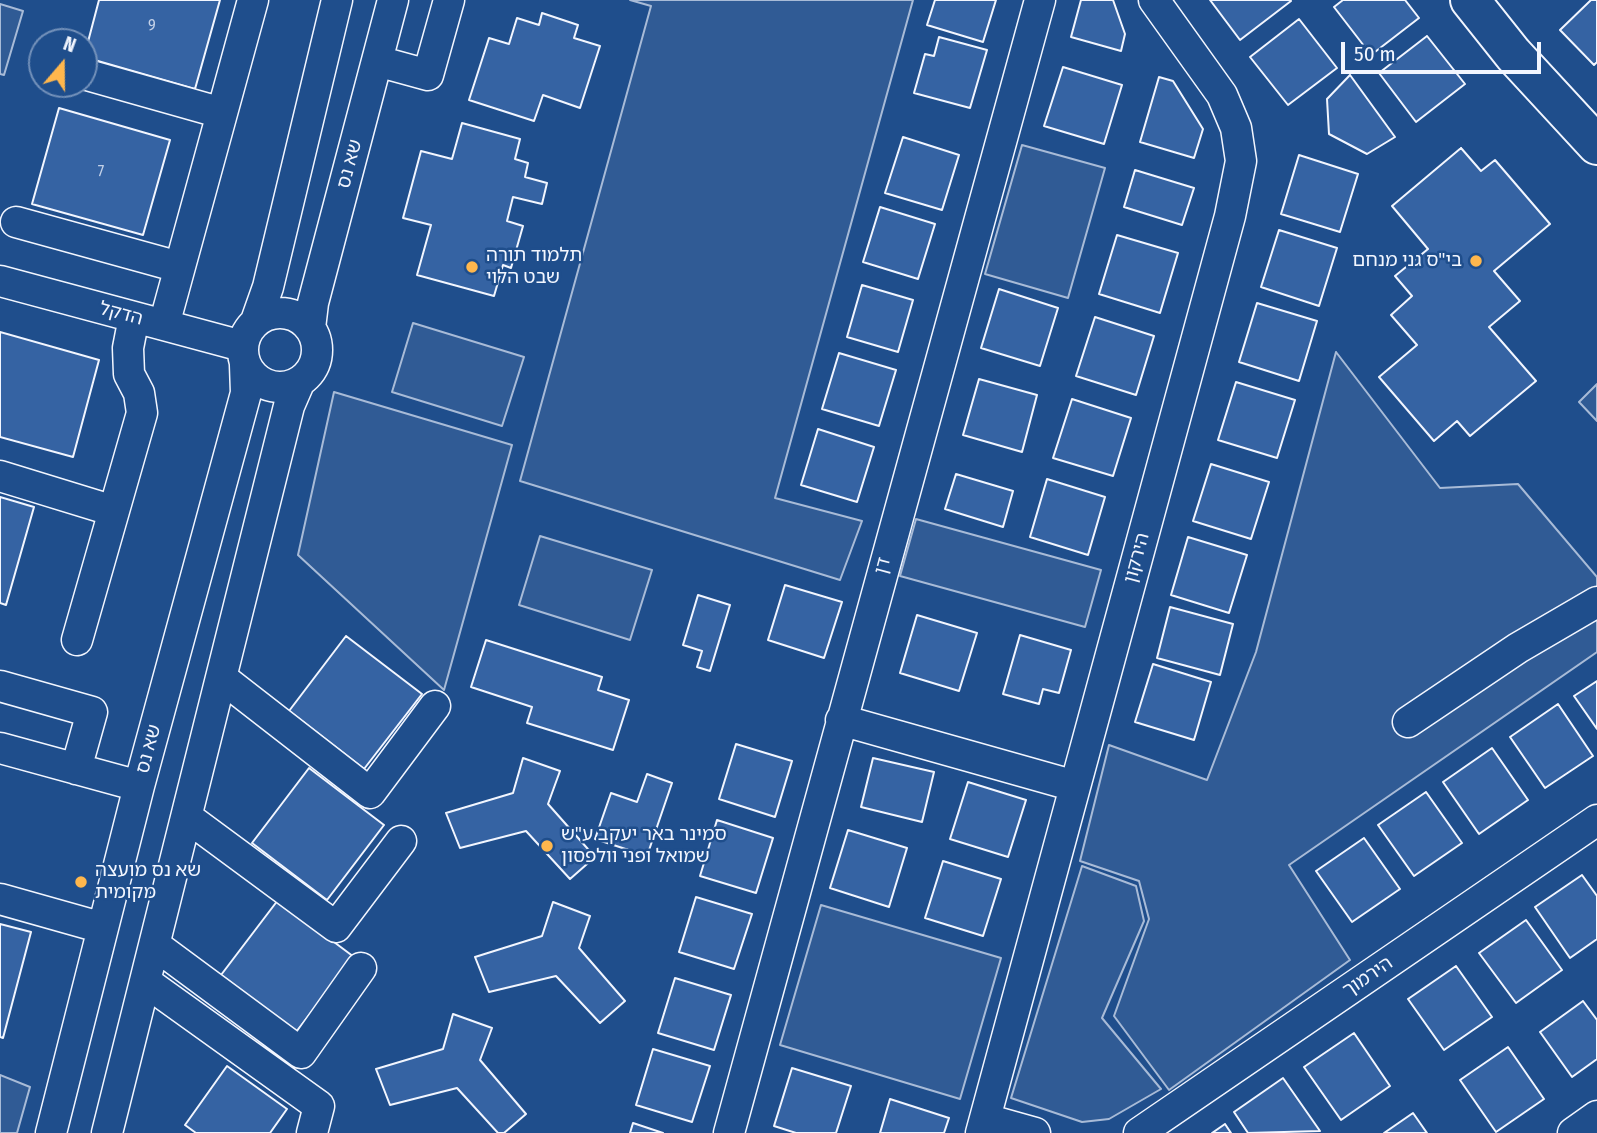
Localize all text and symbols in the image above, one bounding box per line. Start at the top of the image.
house number: 9 [148,16,156,36]
north arrow [28,28,98,98]
scale bar [1345,28,1544,72]
text: N [60,32,79,57]
text: 50 m [1354,41,1396,67]
street label: שא נס [333,137,367,191]
house number: 7 [98,162,104,182]
place label: תלמוד תורה שבט הלוי [486,245,582,289]
place label: בי"ס גני מנחם [1352,250,1462,272]
marker: בי"ס גני מנחם [1468,253,1484,269]
marker: תלמוד תורה שבט הלוי [464,259,480,275]
street label: הדקל [97,297,145,331]
street label: הירקון [1119,530,1155,586]
street label: דן [870,555,896,577]
street label: שא נס [132,722,166,776]
place label: סמינר באר יעקב ע"ש שמואל ופני וולפסון [561,824,727,868]
marker: סמינר באר יעקב ע"ש שמואל ופני וולפסון [539,838,555,854]
place label: שא נס מועצה מקומית [95,860,201,904]
marker: שא נס מועצה מקומית [73,874,89,890]
street label: הירמוך [1339,952,1397,1002]

